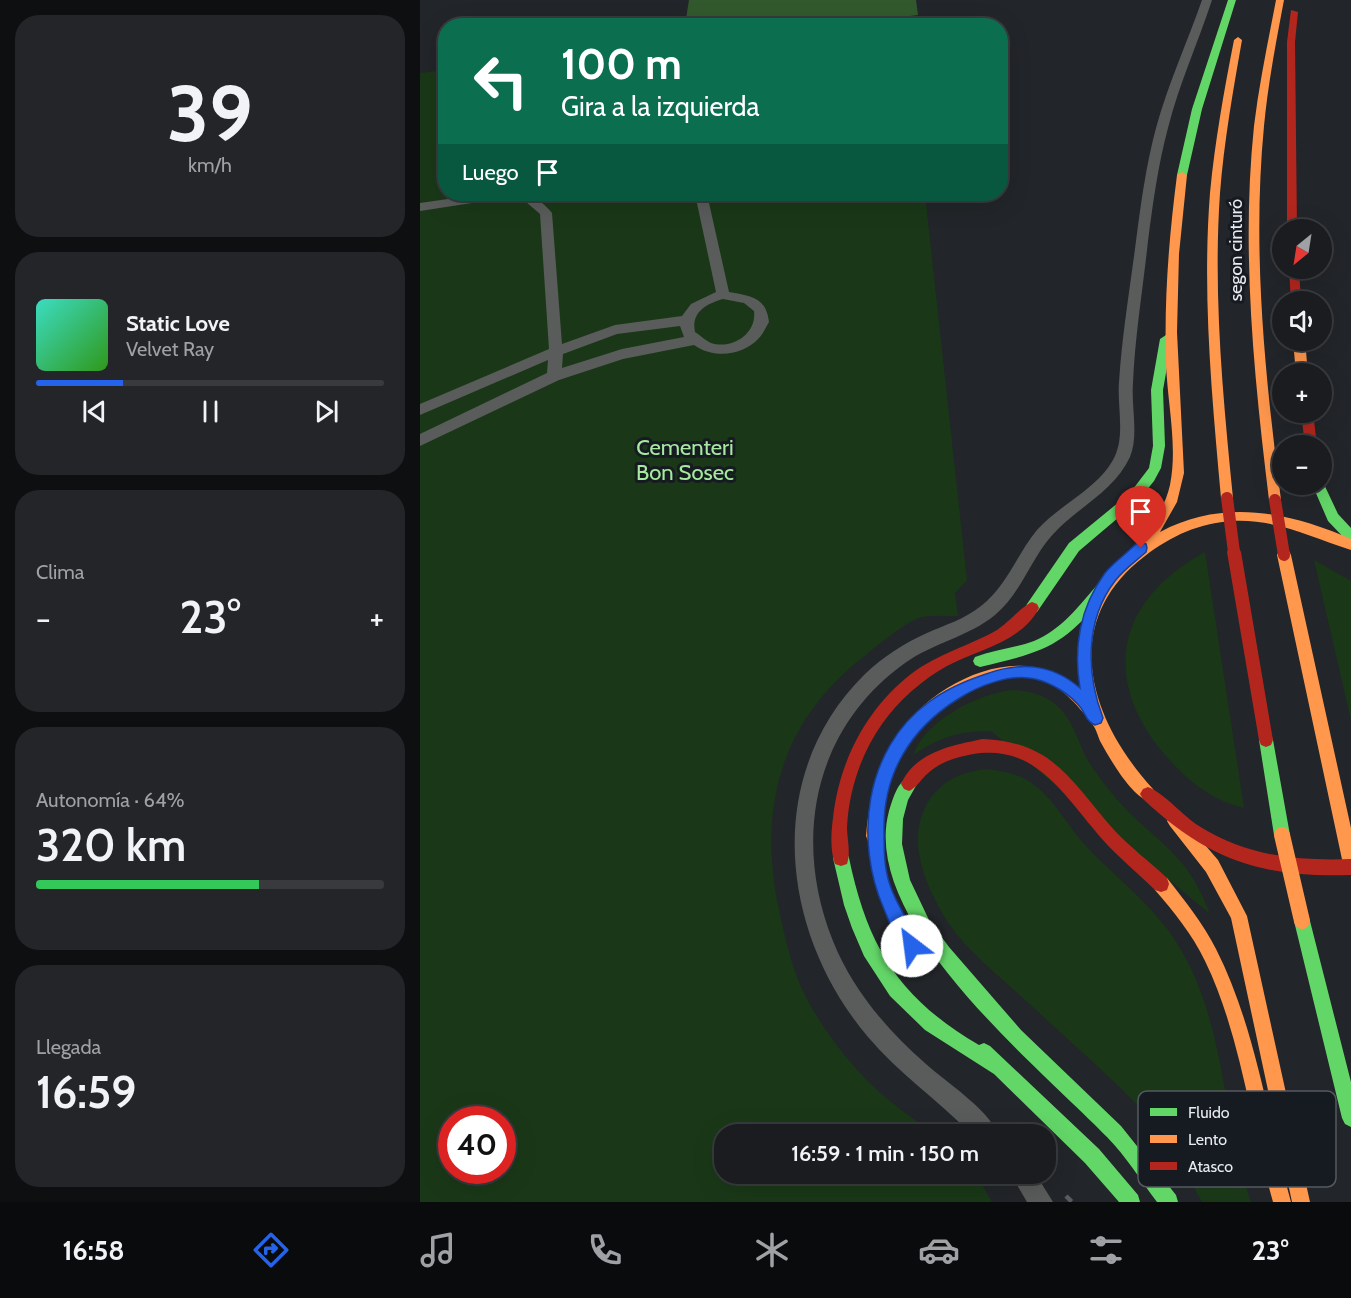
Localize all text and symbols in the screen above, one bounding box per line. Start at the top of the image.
text: 100 m [561,38,682,90]
icon: left [462,42,540,120]
text: 39 [167,66,253,161]
text: Gira a la izquierda [561,90,760,123]
text: km/h [188,153,232,177]
icon: arrive [531,156,564,189]
text: Luego [462,159,519,186]
street label: segon cinturó [1225,199,1247,301]
north arrow [1272,219,1332,279]
map controls [1272,219,1332,495]
button: sound [1272,291,1332,351]
text: Static Love [126,310,230,337]
text: Velvet Ray [126,337,214,361]
button: + [1272,363,1332,423]
icon: previous [78,395,111,428]
icon: pause [194,395,227,428]
icon: next [310,395,343,428]
park label: Cementeri Bon Sosec [636,434,734,486]
button: − [1272,435,1332,495]
pin [1115,486,1166,548]
icon: arrive [1124,495,1157,528]
text: Clima [36,560,84,584]
text: 23° [179,590,241,644]
text: − [36,598,51,638]
text: + [369,598,384,638]
text: Autonomía · 64% [36,788,184,812]
text: 320 km [36,818,186,872]
position arrow [880,914,944,978]
text: Llegada [36,1035,101,1059]
text: 16:59 [36,1065,137,1119]
legend [1138,1091,1336,1187]
text: Fluido [1188,1103,1230,1122]
speed limit sign: 40 [438,1106,516,1184]
text: Lento [1188,1130,1227,1149]
text: 16:59 · 1 min · 150 m [791,1140,979,1167]
text: Atasco [1188,1157,1233,1176]
icon: directions [250,1229,292,1271]
icon: music [417,1229,459,1271]
icon: phone [584,1229,626,1271]
icon: climate [751,1229,793,1271]
icon: car [918,1229,960,1271]
icon: filters [1085,1229,1127,1271]
text: 16:58 [63,1234,124,1267]
text: 23° [1252,1234,1288,1267]

